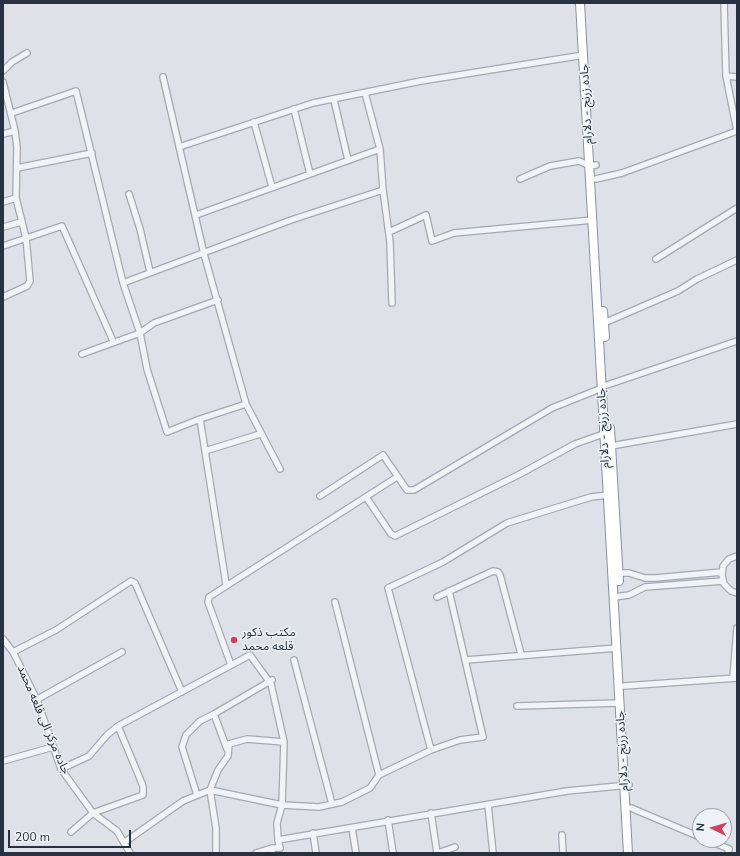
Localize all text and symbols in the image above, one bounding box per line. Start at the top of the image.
street label: جاده زرنج - دلارام [578,63,596,145]
street label: جاده زرنج - دلارام [595,387,613,469]
place label: مکتب ذکور قلعه محمد [242,626,296,654]
marker: مکتب ذکور قلعه محمد [229,635,239,645]
street label: جاده مرکز الی قلعه محمد [14,663,72,777]
street label: جاده زرنج - دلارام [614,710,632,792]
north arrow [692,808,732,848]
scale bar [10,822,133,848]
text: N [693,822,708,832]
text: 200 m [15,829,50,845]

